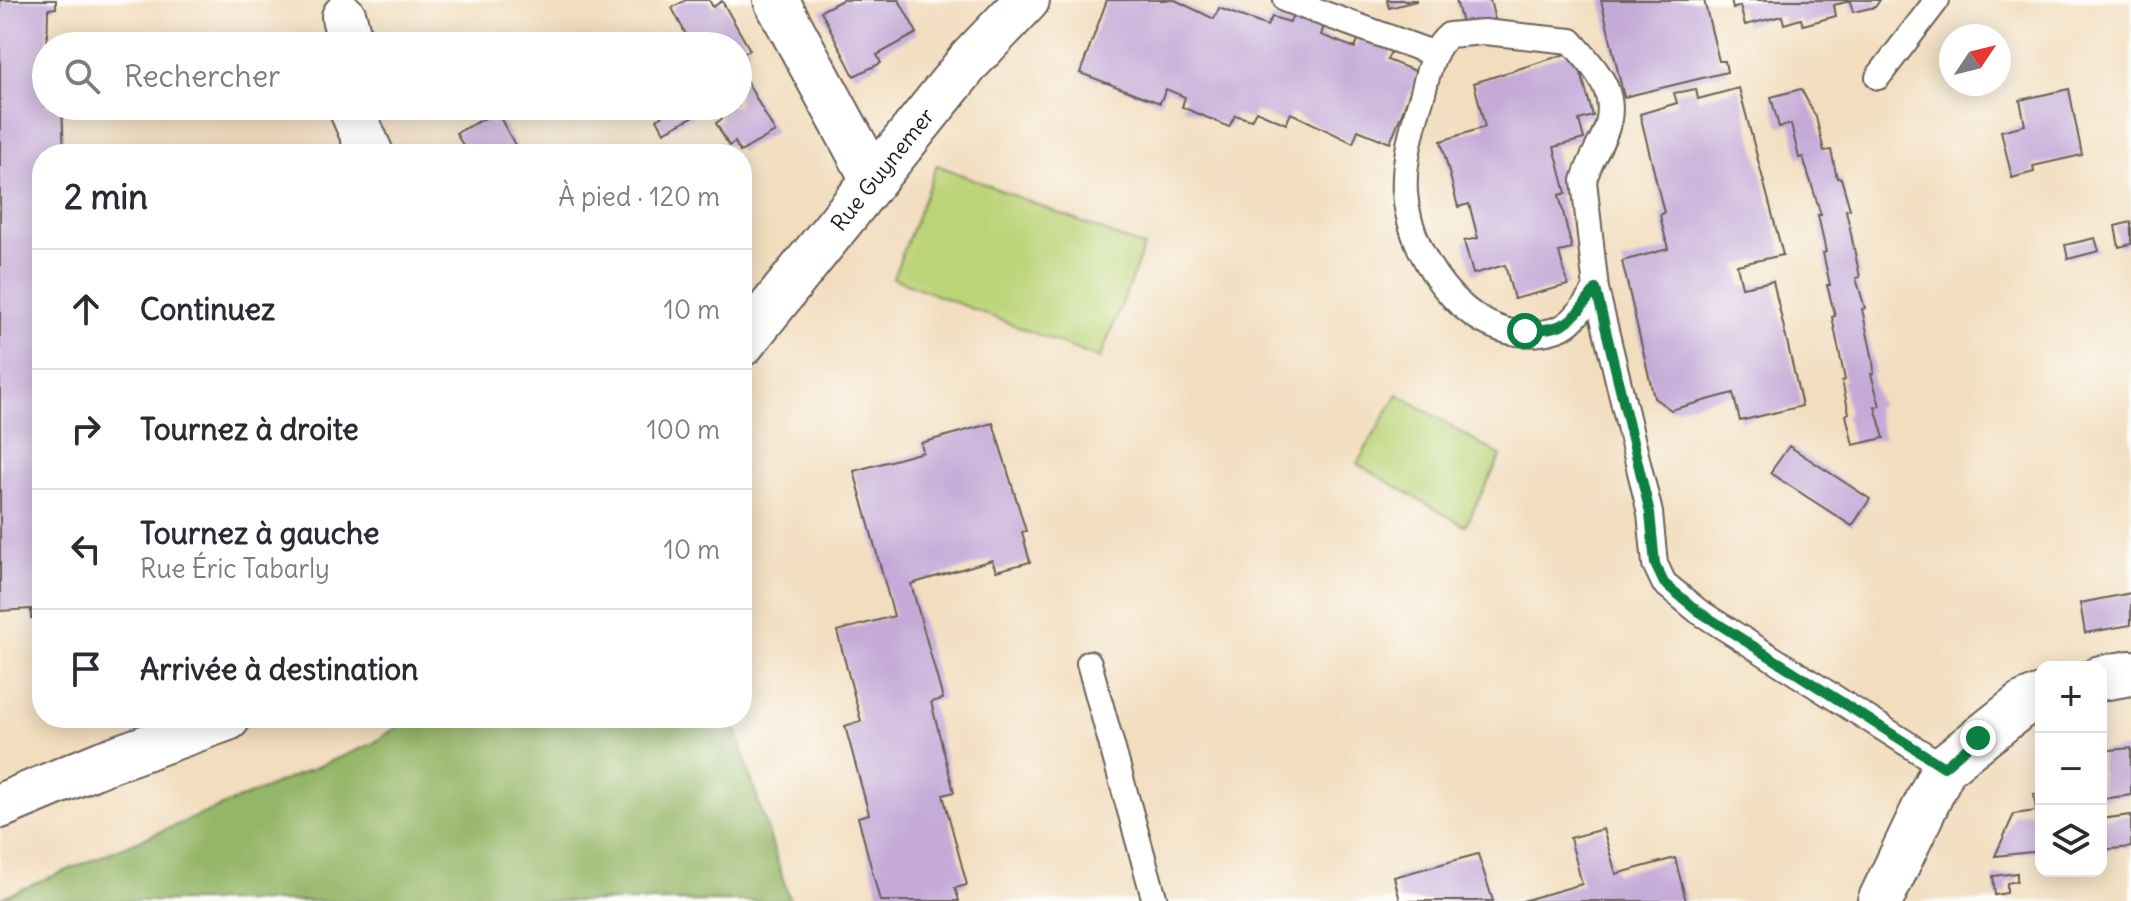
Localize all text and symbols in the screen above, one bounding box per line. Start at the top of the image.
north arrow [1939,24,2011,96]
search box [32,32,752,120]
icon: search [60,54,104,98]
text: Rechercher [124,57,280,95]
street label: Rue Guynemer [824,102,940,236]
text: 2 min [64,175,148,218]
text: À pied · 120 m [558,180,720,213]
icon: ahead [64,287,108,331]
text: Continuez [140,290,275,328]
text: 10 m [664,293,720,326]
route start [1507,313,1543,349]
icon: right [64,407,108,451]
text: Tournez à droite [140,410,359,448]
text: 100 m [646,413,720,446]
text: Tournez à gauche [140,514,380,552]
icon: left [64,527,108,571]
text: 10 m [664,533,720,566]
text: Rue Éric Tabarly [140,552,330,585]
icon: arrive [64,647,108,691]
text: Arrivée à destination [140,650,418,688]
map controls [2035,661,2107,877]
button: + [2035,661,2107,733]
route end [1960,720,1996,756]
button: − [2035,733,2107,805]
button: layers [2035,805,2107,877]

